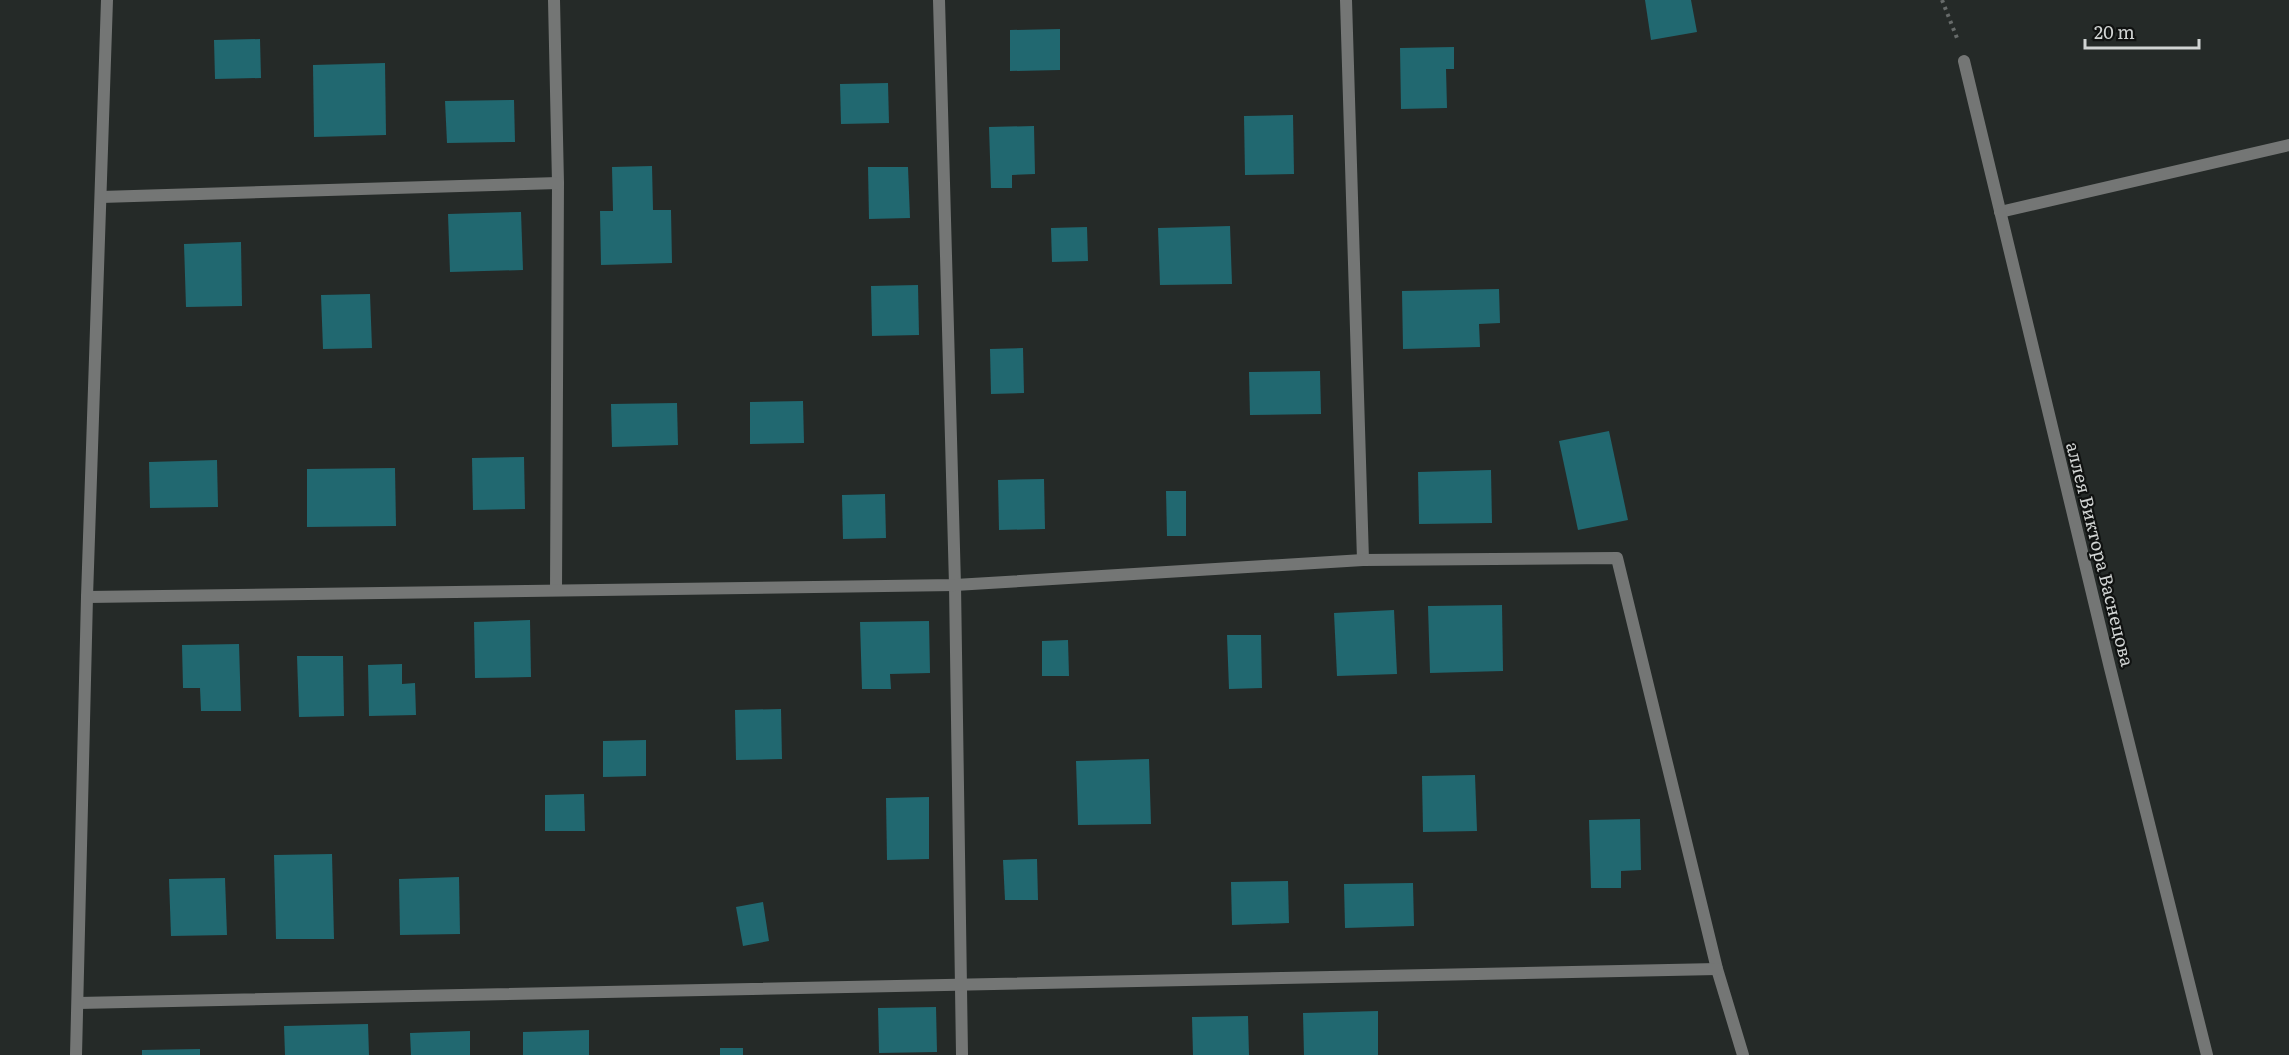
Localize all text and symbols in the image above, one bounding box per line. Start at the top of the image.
scale bar [2085,12,2199,50]
text: 20 m [2094,18,2135,45]
street label: аллея Виктора Васнецова [2060,439,2142,669]

